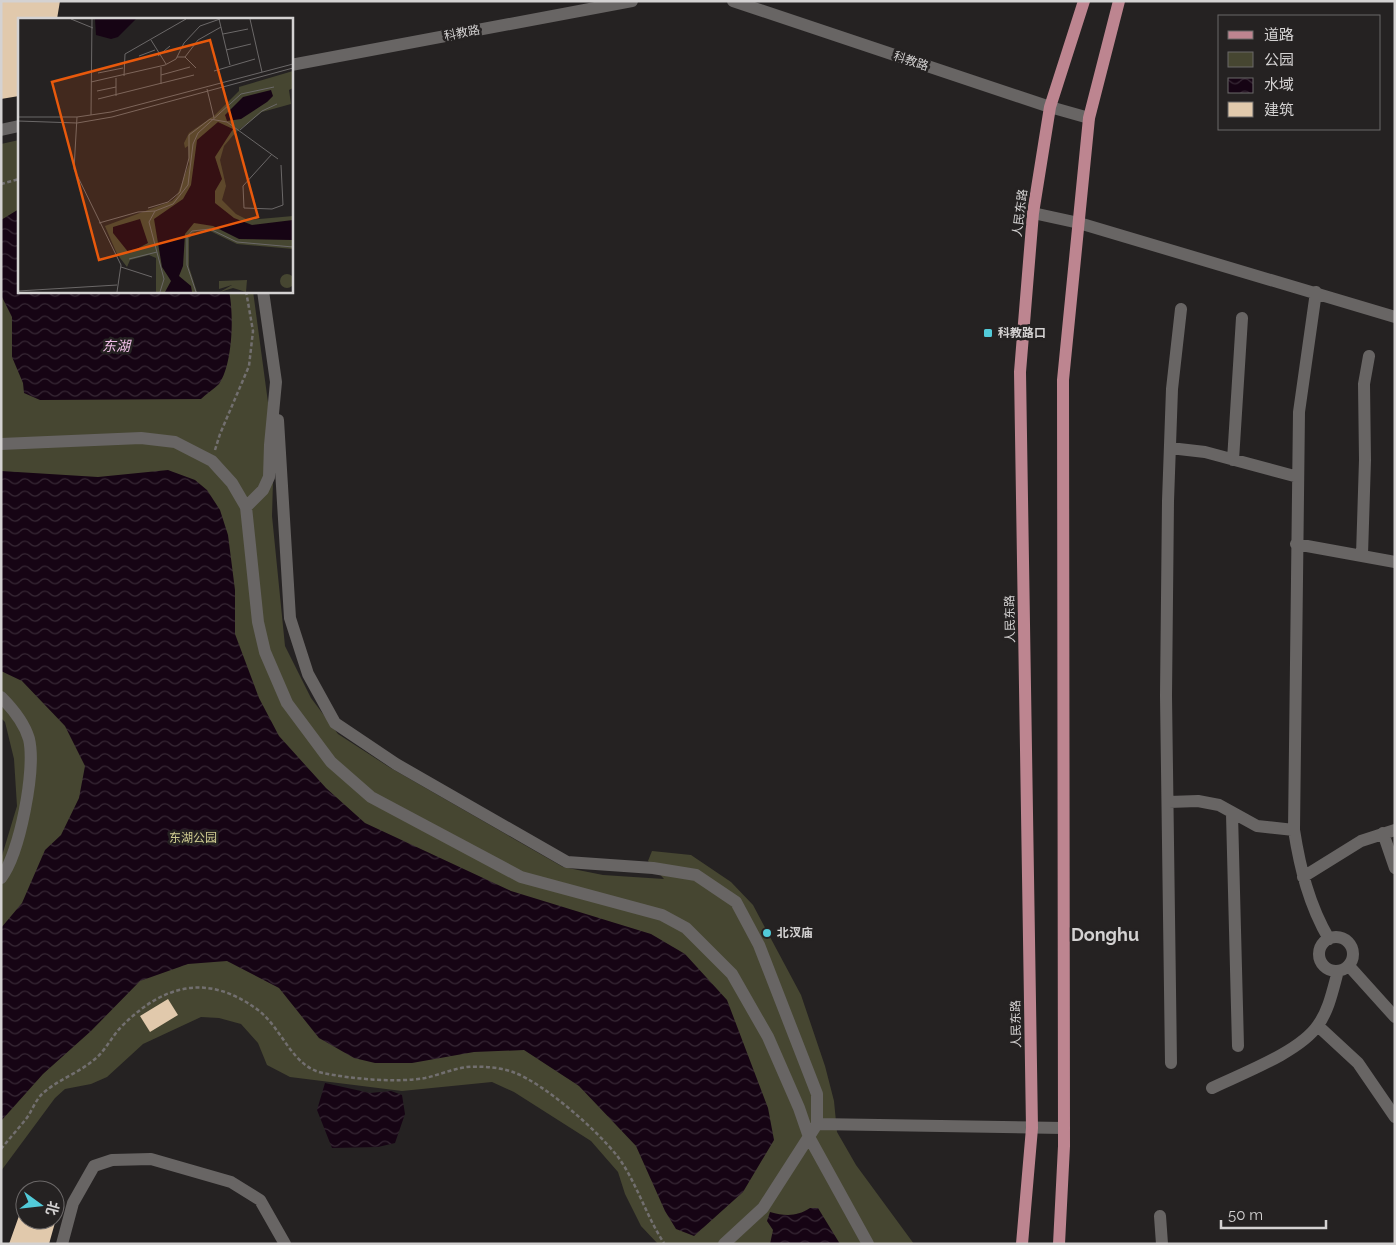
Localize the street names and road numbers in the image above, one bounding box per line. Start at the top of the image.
street label: 科教路 [443,23,481,43]
street label: 科教路 [892,49,930,73]
street label: 人民东路 [1010,188,1030,238]
street label: 人民东路 [1003,595,1017,643]
street label: 人民东路 [1009,1000,1023,1048]

